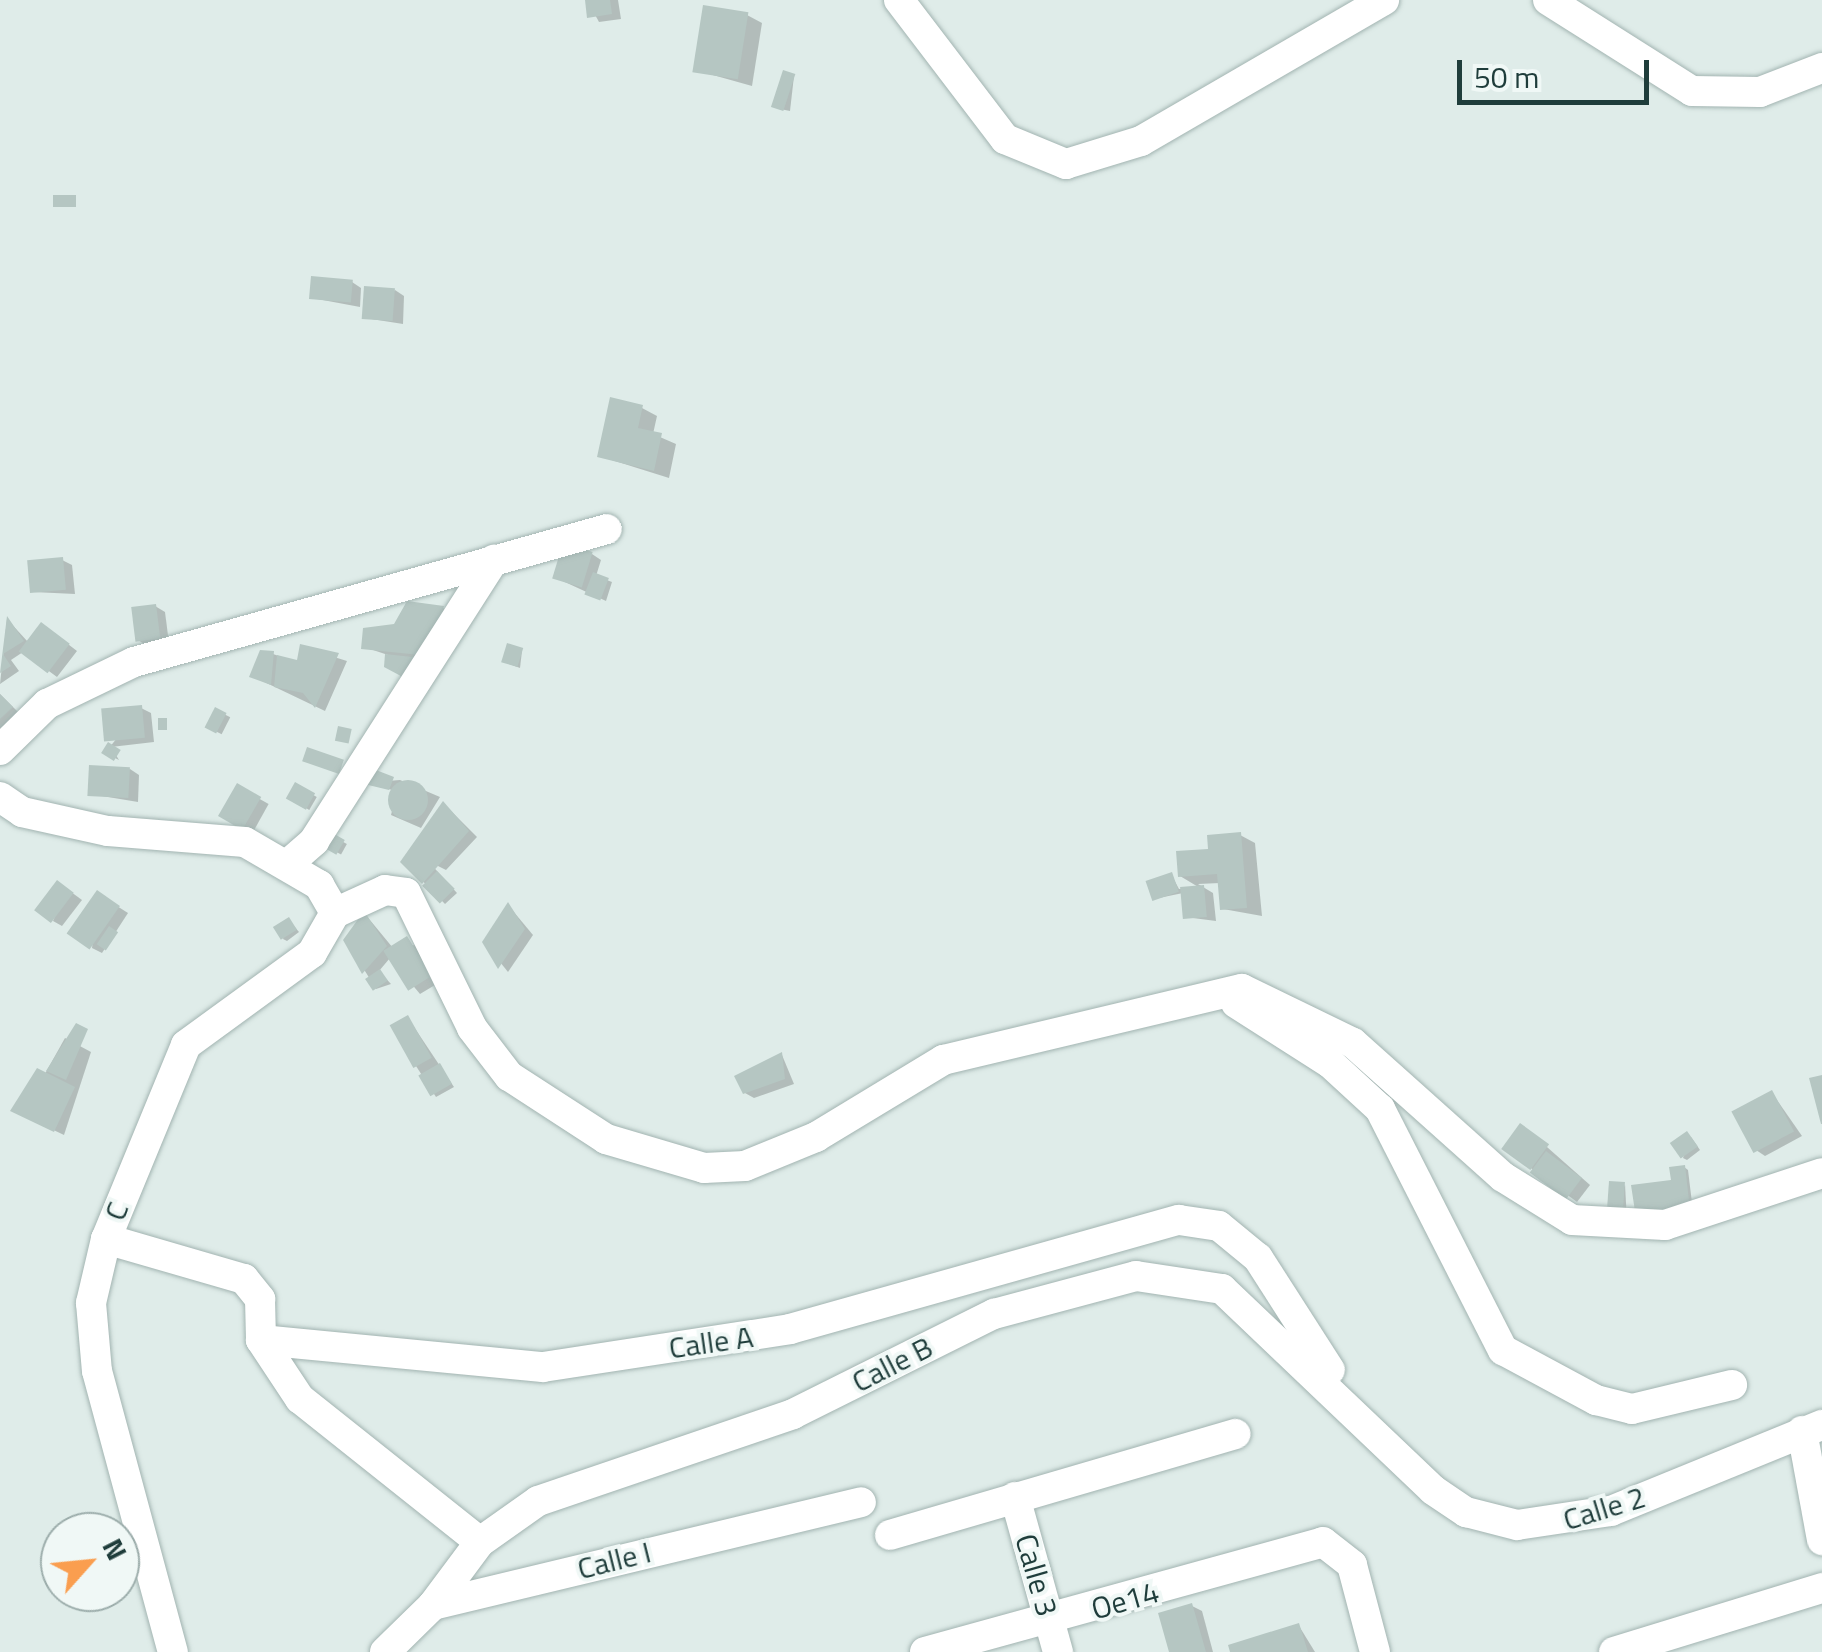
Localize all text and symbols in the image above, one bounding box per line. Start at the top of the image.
scale bar [1462,40,1654,102]
text: 50 m [1474,54,1539,100]
street label: C [96,1197,136,1225]
street label: Calle A [666,1318,756,1366]
street label: Calle B [846,1329,938,1399]
street label: Calle 2 [1559,1479,1649,1537]
north arrow [40,1512,140,1612]
street label: Calle 3 [1008,1530,1066,1620]
text: N [92,1531,139,1567]
street label: Calle I [574,1534,654,1586]
street label: Oe14 [1087,1573,1163,1627]

